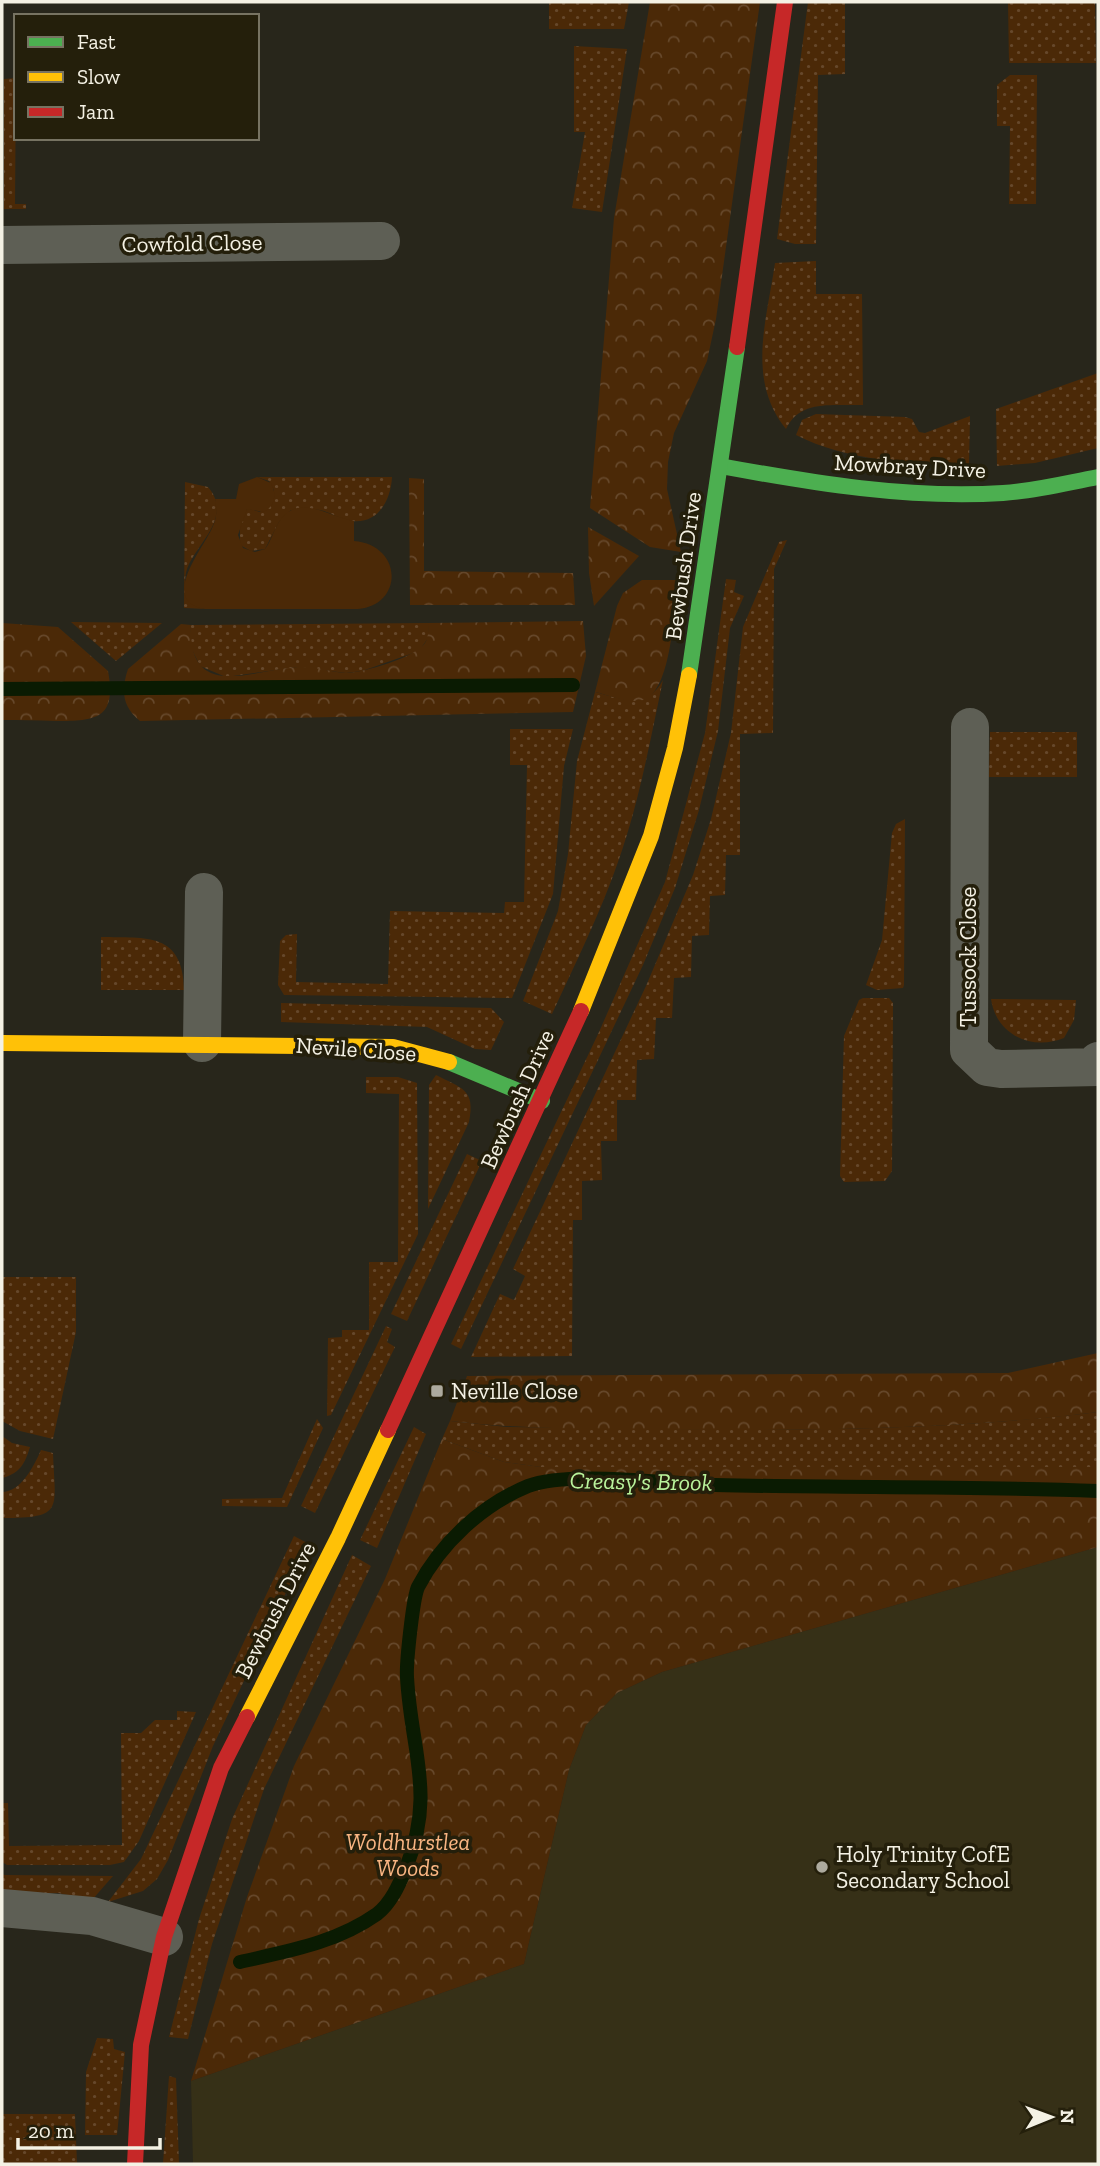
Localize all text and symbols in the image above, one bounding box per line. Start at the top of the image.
legend [14,14,259,140]
text: Fast [77,29,116,54]
text: Slow [77,64,120,89]
text: Jam [77,99,114,124]
street label: Cowfold Close [121,228,263,258]
street label: Mowbray Drive [833,448,987,484]
street label: Bewbush Drive [659,490,707,642]
street label: Tussock Close [954,887,982,1027]
street label: Bewbush Drive [474,1025,560,1173]
street label: Nevile Close [295,1031,417,1067]
place label: Neville Close [451,1377,578,1405]
marker: Neville Close [429,1383,445,1399]
water label: Creasy's Brook [569,1465,713,1497]
street label: Bewbush Drive [229,1537,321,1683]
park label: Woldhurstlea Woods [346,1828,470,1882]
place label: Holy Trinity CofE Secondary School [836,1840,1010,1894]
marker: Holy Trinity CofE Secondary School [814,1859,830,1875]
north arrow [1016,2082,1086,2152]
scale bar [18,2106,159,2150]
text: N [1056,2109,1079,2124]
text: 20 m [28,2118,74,2143]

